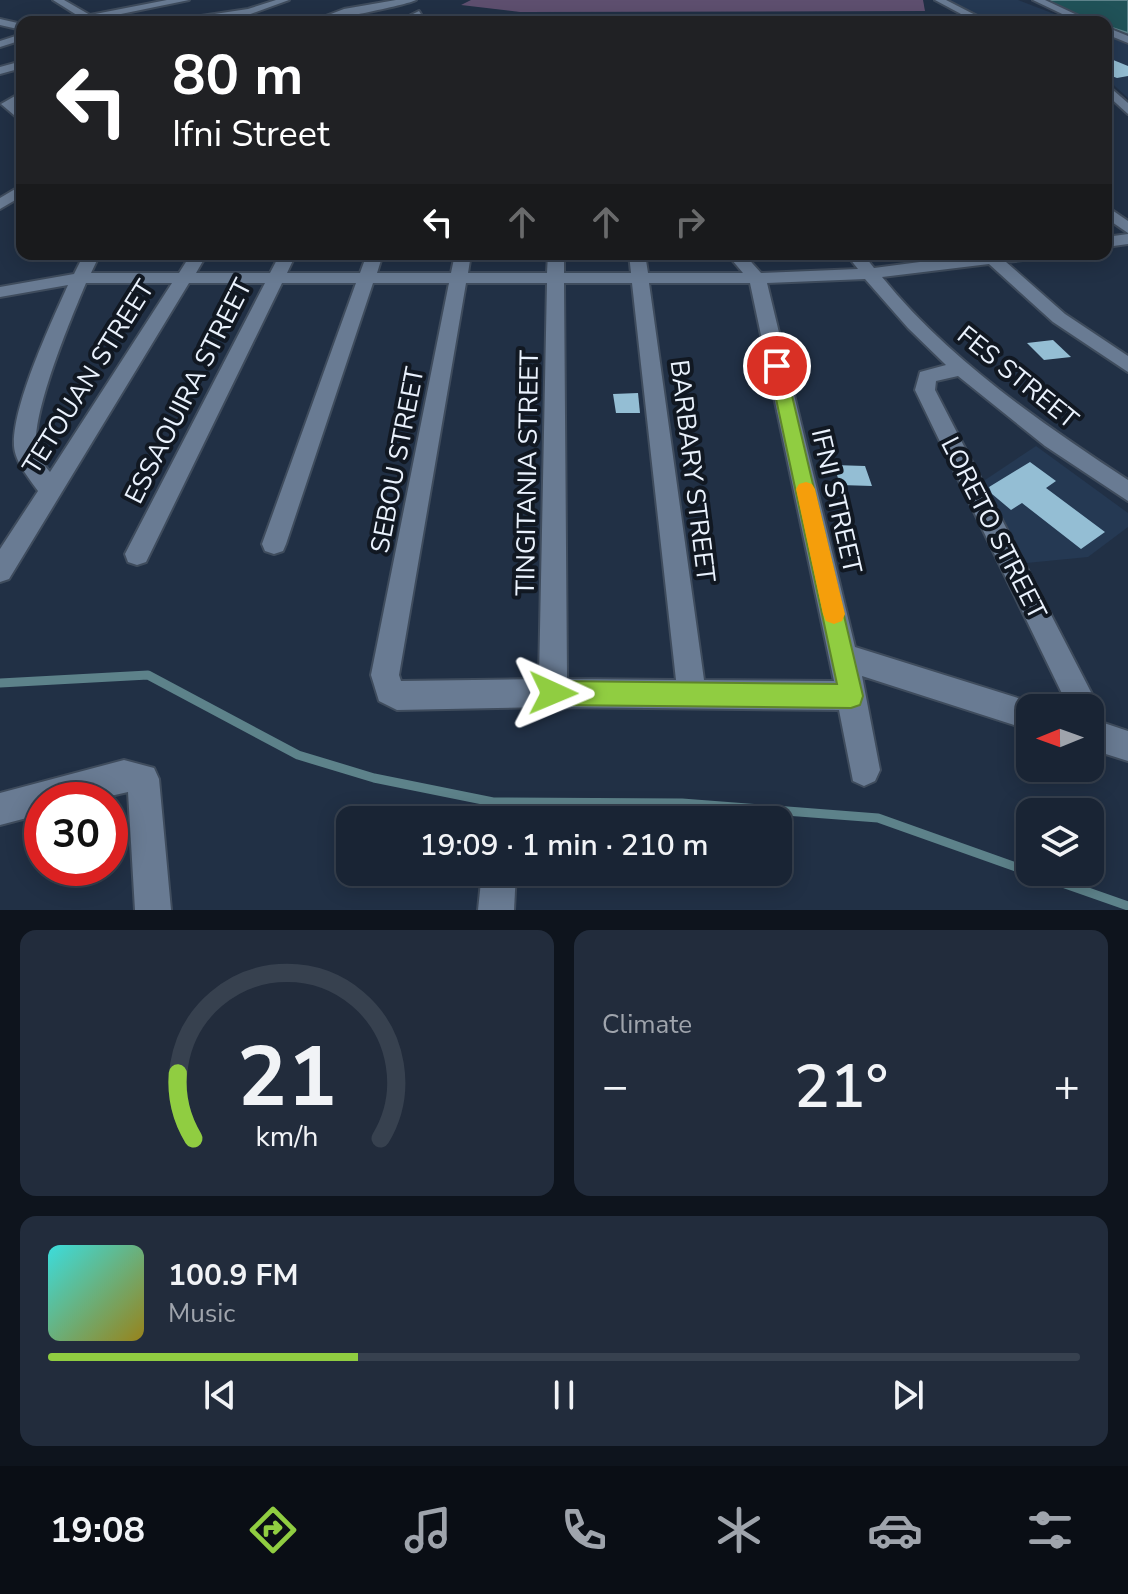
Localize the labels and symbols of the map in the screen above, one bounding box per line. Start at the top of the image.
street label: ESSAOUIRA STREET [117,272,260,510]
street label: TETOUAN STREET [15,273,163,481]
street label: FES STREET [950,318,1086,437]
pin [743,332,811,400]
street label: TINGITANIA STREET [508,350,547,596]
street label: BARBARY STREET [662,358,724,585]
street label: SEBOU STREET [362,364,433,556]
street label: IFNI STREET [803,425,870,577]
street label: LORETO STREET [932,431,1055,626]
position arrow [511,651,595,735]
north arrow [1016,694,1104,782]
speed limit sign: 30 [24,782,128,886]

